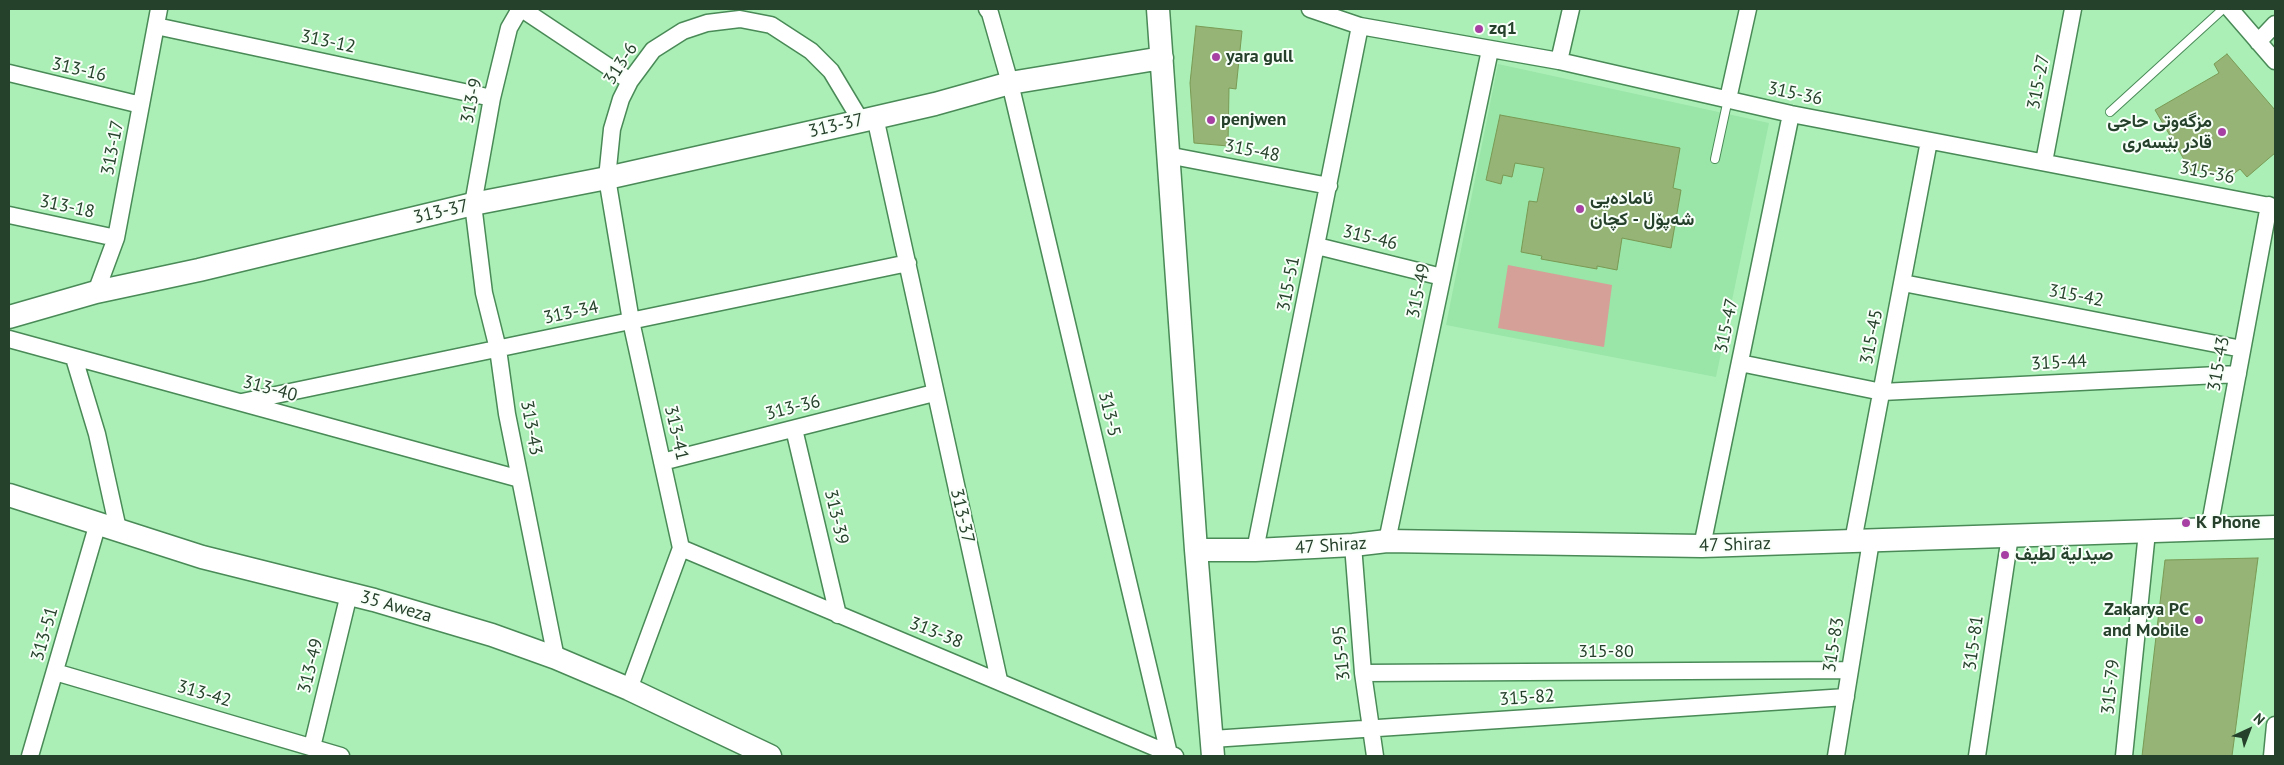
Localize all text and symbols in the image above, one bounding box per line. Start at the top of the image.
place label: zq1 [1489,18,1517,40]
marker: zq1 [1473,23,1485,35]
street label: 313-12 [299,26,357,58]
street label: 313-6 [599,39,643,89]
place label: yara gull [1226,46,1293,68]
marker: yara gull [1210,51,1222,63]
street label: 313-16 [50,53,108,87]
street label: 315-27 [2023,53,2055,111]
street label: 313-9 [457,76,487,126]
street label: 315-36 [1766,78,1824,110]
street label: 313-37 [807,109,865,143]
place label: penjwen [1221,109,1286,131]
place label: مزگەوتی حاجی قادر بێسەری [2107,111,2212,154]
marker: penjwen [1205,114,1217,126]
street label: 313-17 [97,119,129,177]
marker: مزگەوتی حاجی قادر بێسەری [2216,126,2228,138]
street label: 315-48 [1223,135,1281,167]
street label: 315-36 [2178,157,2236,189]
place label: ئامادەیی شەپۆل - کچان [1590,188,1694,230]
street label: 313-18 [38,191,96,223]
street label: 313-37 [412,195,470,229]
marker: ئامادەیی شەپۆل - کچان [1574,203,1586,215]
street label: 315-46 [1340,221,1400,255]
street label: 315-51 [1273,255,1305,313]
street label: 315-49 [1403,262,1435,320]
street label: 315-42 [2047,280,2105,312]
street label: 313-34 [542,297,600,329]
street label: 315-47 [1711,297,1743,355]
street label: 315-45 [1856,308,1888,366]
street label: 315-43 [2204,335,2234,393]
street label: 315-44 [2031,351,2087,375]
street label: 313-40 [240,371,300,407]
street label: 313-5 [1093,389,1125,439]
street label: 313-36 [763,391,823,425]
street label: 313-43 [516,399,546,457]
street label: 313-41 [659,404,693,462]
street label: 313-37 [945,487,979,545]
street label: 313-39 [819,488,853,546]
place label: K Phone [2196,512,2260,534]
marker: K Phone [2180,517,2192,529]
street label: 47 Shiraz [1294,533,1368,559]
street label: 47 Shiraz [1699,533,1771,557]
place label: صیدلیة لطیف [2015,544,2114,566]
marker: صیدلیة لطیف [1999,549,2011,561]
street label: 35 Aweza [358,586,434,628]
place label: Zakarya PC and Mobile [2103,599,2189,642]
street label: 313-51 [27,604,63,664]
street label: 313-38 [906,613,966,653]
street label: 315-81 [1959,614,1989,672]
marker: Zakarya PC and Mobile [2193,614,2205,626]
street label: 315-83 [1819,616,1849,674]
street label: 315-95 [1329,624,1355,682]
street label: 313-49 [294,636,328,696]
street label: 315-80 [1578,641,1634,663]
street label: 315-79 [2097,658,2125,716]
street label: 313-42 [174,676,234,712]
street label: 315-82 [1499,685,1555,711]
north arrow [2224,705,2274,755]
text: N [2250,709,2269,729]

